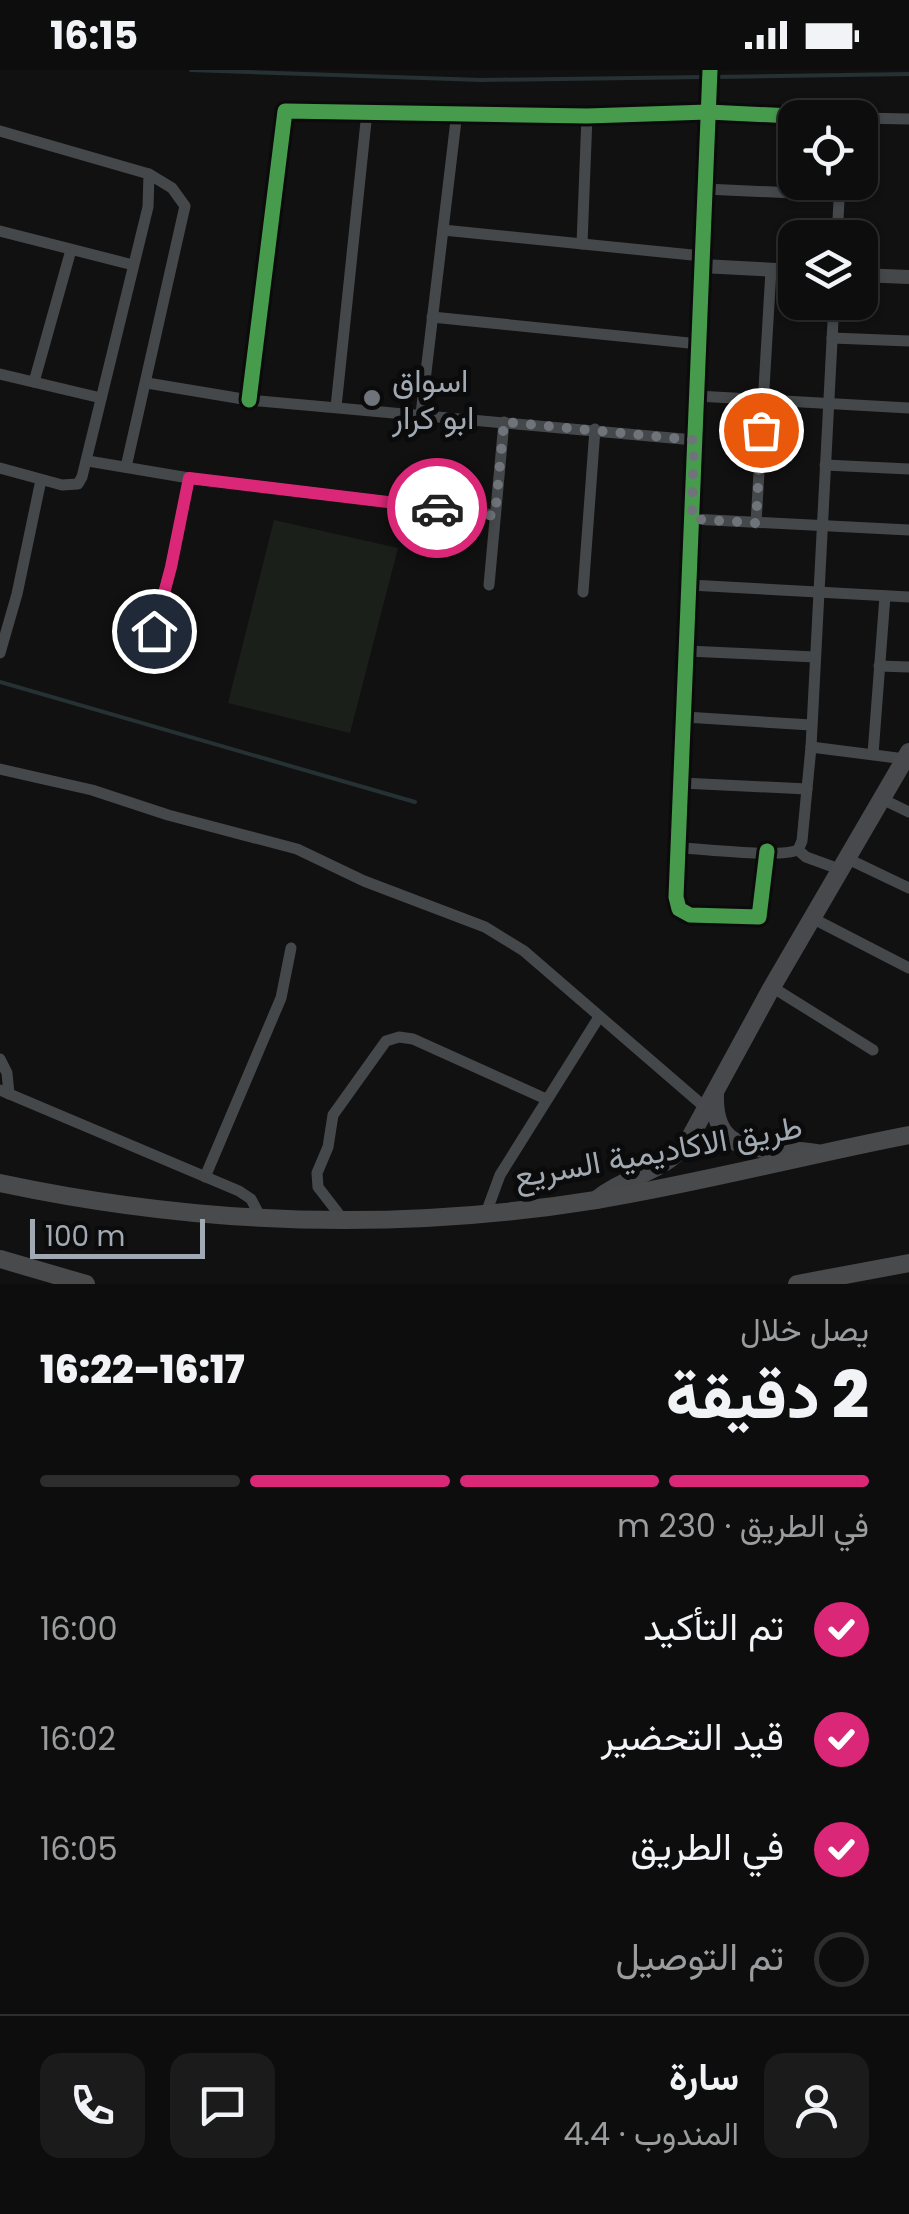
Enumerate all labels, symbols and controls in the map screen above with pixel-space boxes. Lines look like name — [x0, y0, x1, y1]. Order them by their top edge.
text: 16:15 — [50, 9, 138, 62]
map controls — [778, 100, 878, 320]
button: locate — [778, 100, 878, 200]
button: layers — [778, 220, 878, 320]
place label: اسواق ابو كرار — [391, 358, 474, 440]
marker: اسواق ابو كرار — [361, 387, 383, 409]
pin — [719, 388, 804, 473]
icon: bag — [734, 403, 789, 458]
courier — [387, 458, 487, 558]
icon: car — [410, 481, 465, 536]
pin — [112, 589, 197, 674]
icon: home — [127, 604, 182, 659]
street label: طريق الاكاديمية السريع — [510, 1104, 806, 1198]
scale bar — [30, 1214, 205, 1258]
text: 100 m — [45, 1217, 125, 1256]
text: يصل خلال — [740, 1307, 869, 1352]
text: 16:17–16:22 — [40, 1343, 245, 1396]
text: 2 دقيقة — [666, 1350, 869, 1441]
text: في الطريق · 230 m — [617, 1503, 869, 1548]
text: تم التأكيد — [643, 1600, 784, 1653]
icon: check — [814, 1602, 869, 1657]
text: 16:00 — [40, 1606, 118, 1651]
text: قيد التحضير — [601, 1710, 784, 1763]
icon: check — [814, 1712, 869, 1767]
text: 16:02 — [40, 1716, 116, 1761]
text: في الطريق — [631, 1820, 784, 1873]
icon: check — [814, 1822, 869, 1877]
text: 16:05 — [40, 1826, 118, 1871]
text: تم التوصيل — [616, 1930, 784, 1983]
text: سارة — [669, 2050, 739, 2103]
button: phone — [40, 2053, 145, 2158]
button: chat — [170, 2053, 275, 2158]
button: person — [764, 2053, 869, 2158]
text: المندوب · 4.4 — [563, 2111, 739, 2156]

